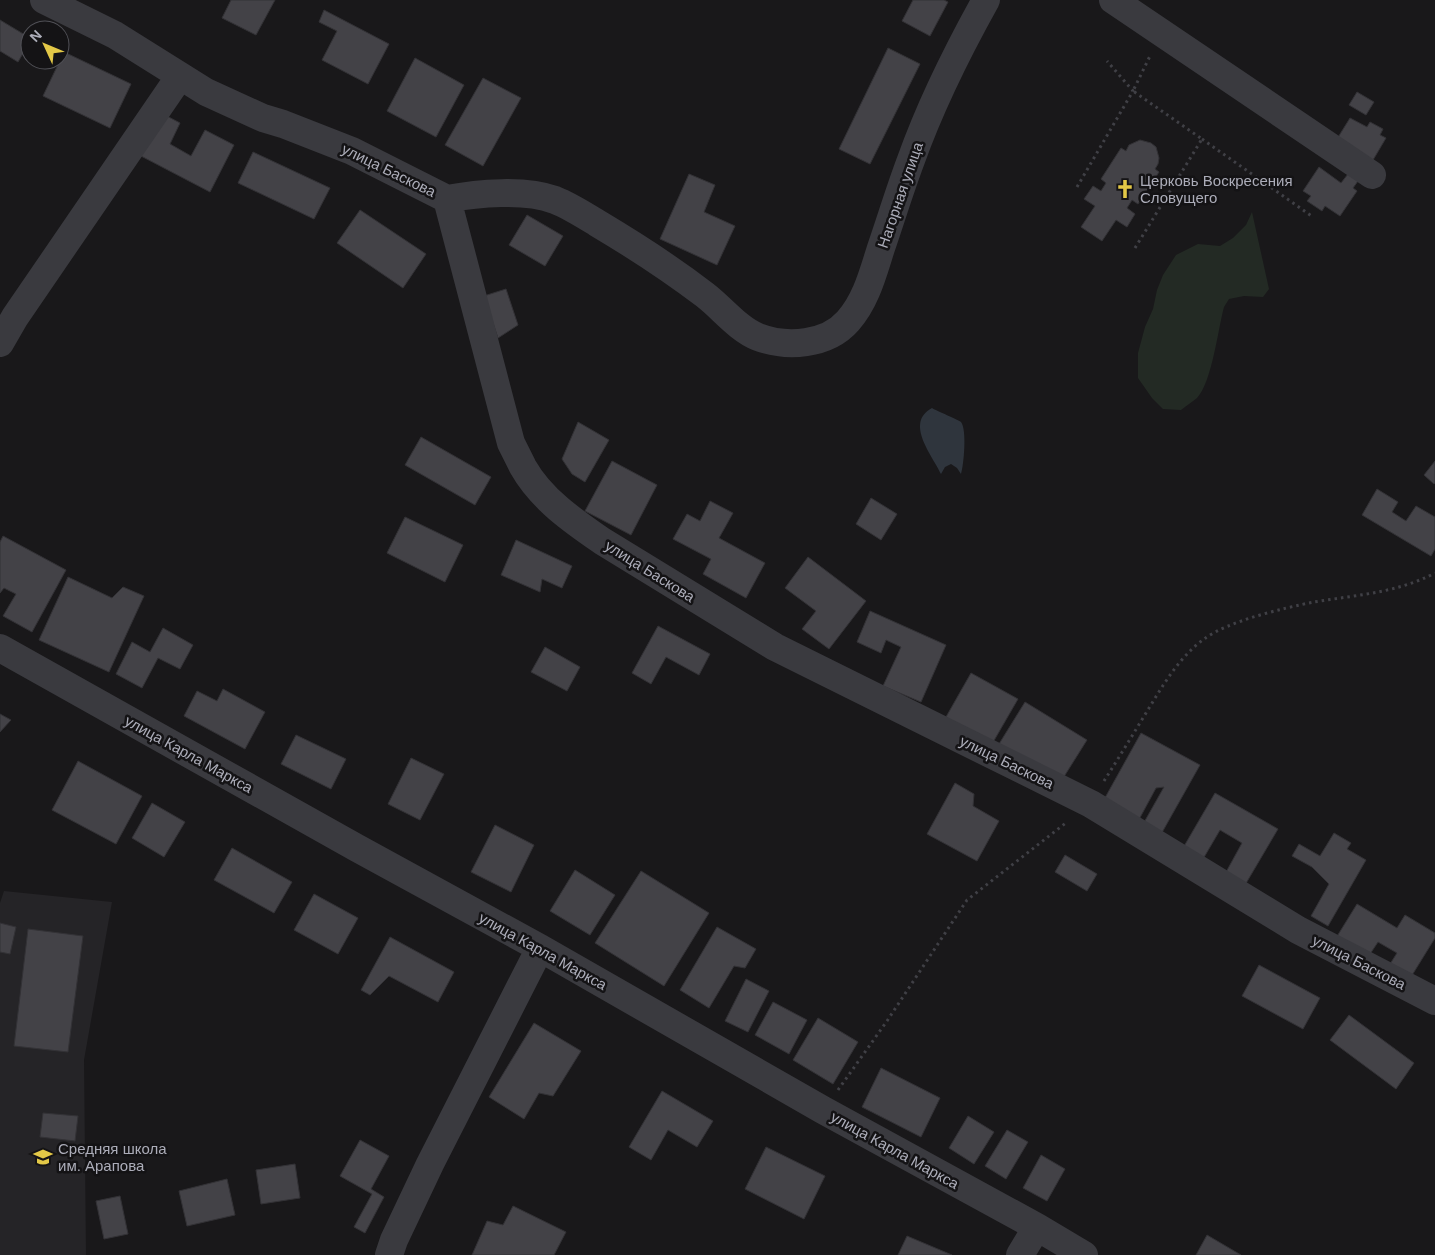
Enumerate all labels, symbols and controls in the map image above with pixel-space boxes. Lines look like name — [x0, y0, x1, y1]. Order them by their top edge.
north arrow — [20, 20, 70, 70]
text: N — [26, 27, 45, 45]
street label: Нагорная улица — [874, 139, 926, 250]
street label: улица Баскова — [339, 140, 439, 200]
place label: Церковь Воскресения Словущего — [1140, 172, 1293, 206]
church icon: Церковь Воскресения Словущего — [1114, 178, 1136, 200]
street label: улица Баскова — [602, 537, 698, 606]
street label: улица Карла Маркса — [122, 712, 256, 797]
street label: улица Баскова — [957, 732, 1057, 792]
street label: улица Карла Маркса — [476, 909, 610, 994]
street label: улица Баскова — [1310, 931, 1409, 993]
street label: улица Карла Маркса — [828, 1108, 962, 1193]
place label: Средняя школа им. Арапова — [58, 1140, 167, 1174]
school or university icon: Средняя школа им. Арапова — [32, 1146, 54, 1168]

